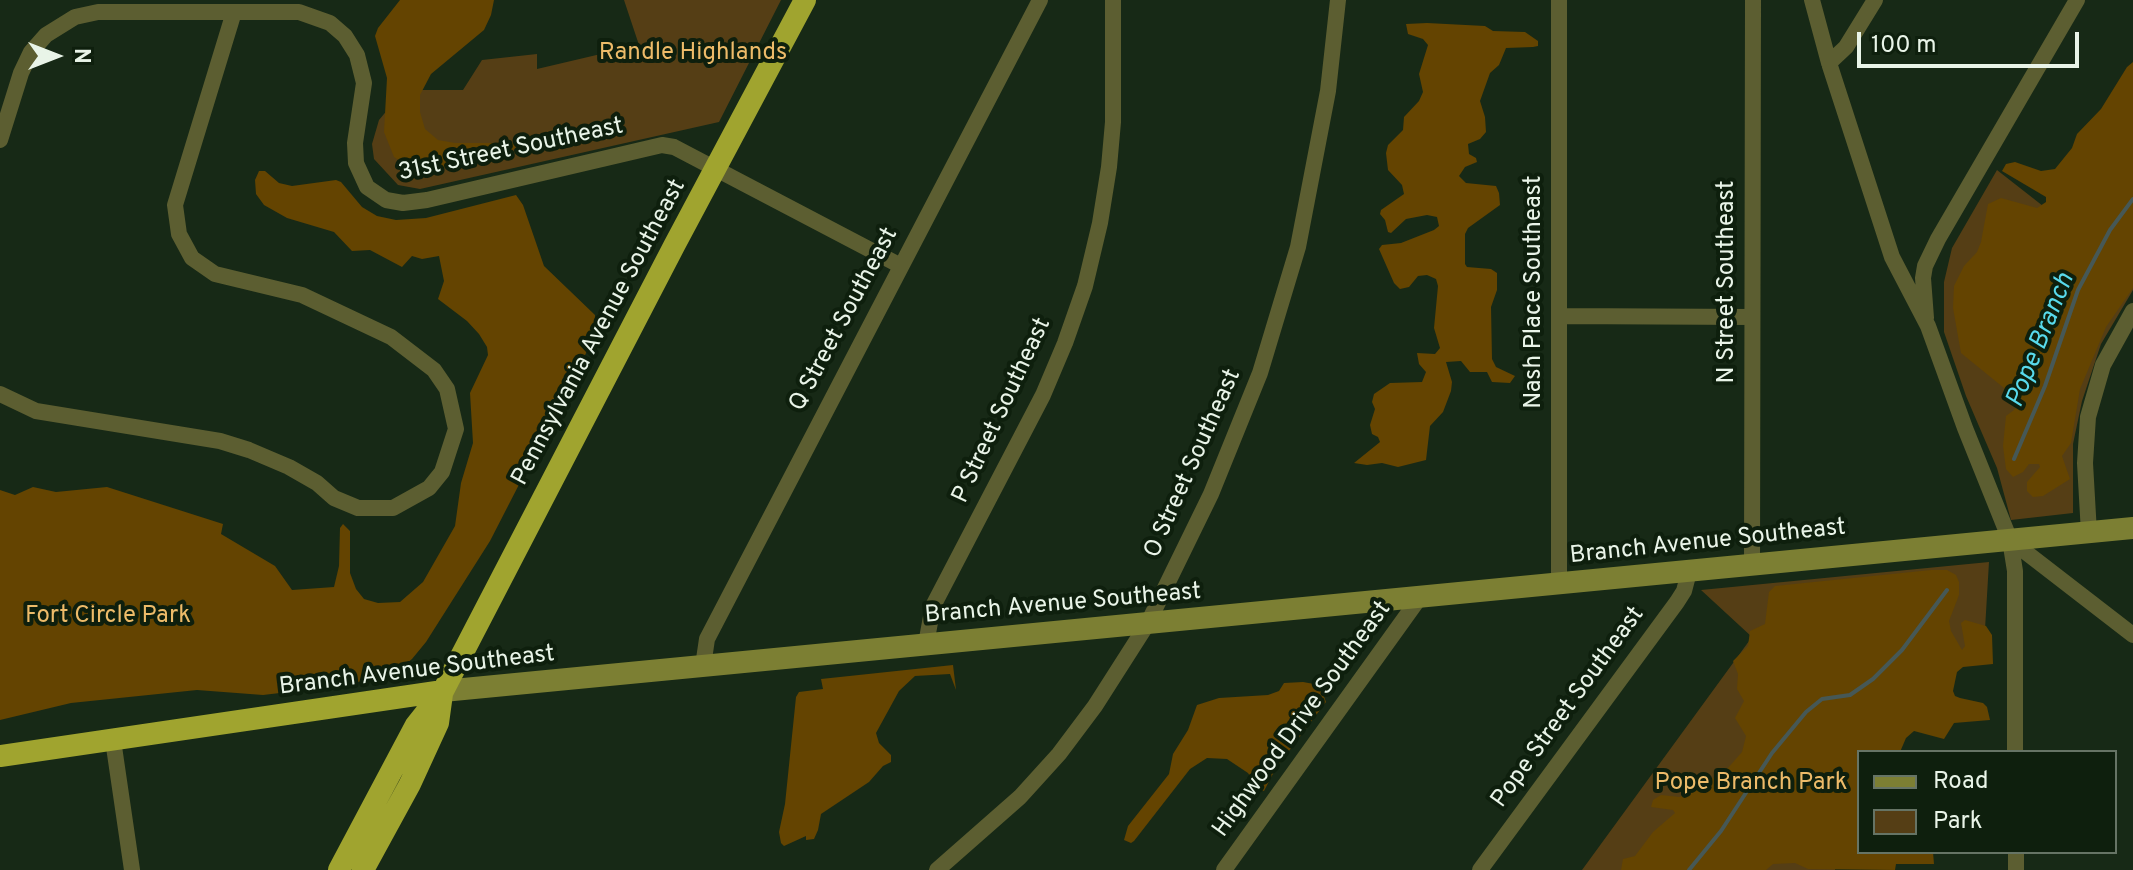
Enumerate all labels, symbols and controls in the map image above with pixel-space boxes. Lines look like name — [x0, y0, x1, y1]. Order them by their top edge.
north arrow — [16, 16, 96, 96]
scale bar — [1861, 16, 2083, 66]
text: 100 m — [1871, 31, 1937, 61]
park label: Randle Highlands — [599, 40, 787, 68]
text: N — [67, 48, 94, 64]
street label: 31st Street Southeast — [396, 113, 626, 189]
street label: Pennsylvania Avenue Southeast — [507, 175, 693, 491]
street label: Nash Place Southeast — [1521, 175, 1549, 409]
street label: N Street Southeast — [1714, 180, 1742, 384]
street label: Q Street Southeast — [784, 223, 906, 417]
water label: Pope Branch — [2001, 269, 2083, 413]
street label: P Street Southeast — [947, 314, 1059, 508]
street label: O Street Southeast — [1139, 365, 1249, 563]
street label: Branch Avenue Southeast — [1569, 514, 1847, 572]
street label: Branch Avenue Southeast — [924, 579, 1202, 631]
street label: Highwood Drive Southeast — [1208, 596, 1398, 844]
street label: Pope Street Southeast — [1486, 602, 1652, 814]
park label: Fort Circle Park — [25, 603, 191, 631]
street label: Branch Avenue Southeast — [278, 641, 556, 703]
legend — [1857, 750, 2117, 854]
text: Road — [1933, 767, 1989, 797]
park label: Pope Branch Park — [1654, 770, 1848, 798]
text: Park — [1933, 807, 1983, 837]

